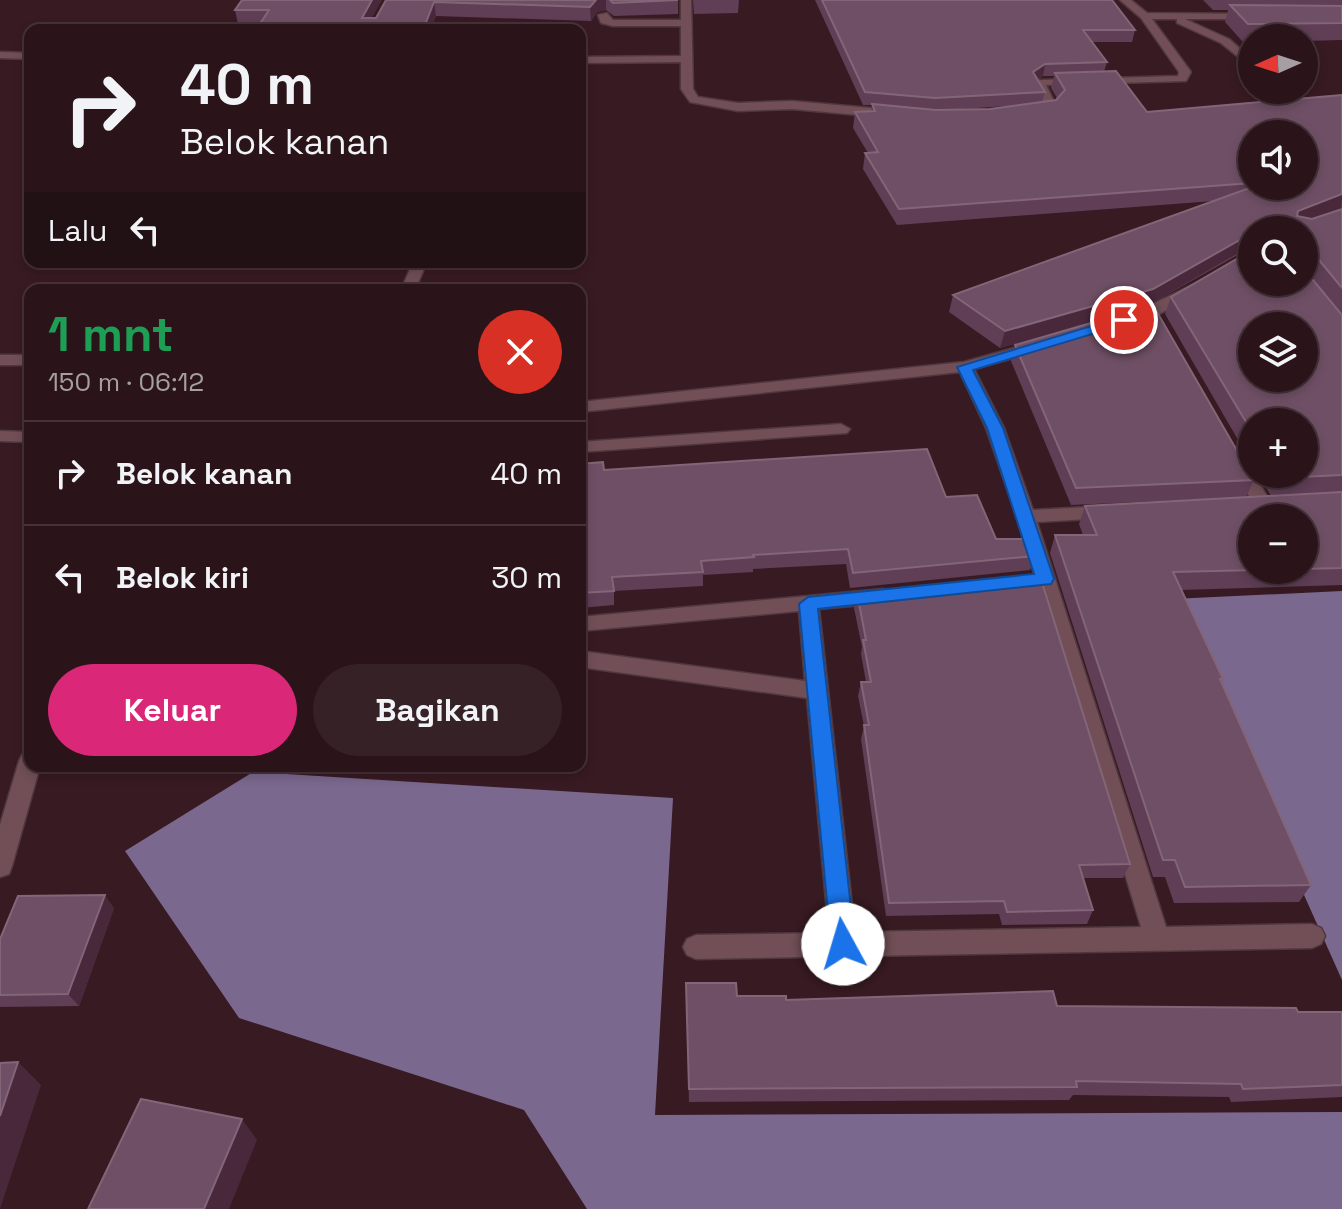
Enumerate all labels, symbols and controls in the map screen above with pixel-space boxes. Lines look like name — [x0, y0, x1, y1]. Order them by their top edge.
north arrow — [1238, 24, 1318, 104]
map controls — [1238, 24, 1318, 584]
text: 40 m — [180, 49, 314, 120]
icon: right — [48, 56, 152, 160]
text: Belok kanan — [180, 119, 389, 165]
button: sound — [1238, 120, 1318, 200]
icon: left — [123, 208, 167, 252]
text: Lalu — [48, 211, 107, 250]
button: search — [1238, 216, 1318, 296]
pin — [1090, 286, 1158, 354]
icon: arrive — [1102, 298, 1146, 342]
text: 1 mnt — [48, 304, 174, 365]
button: close — [478, 310, 562, 394]
button: layers — [1238, 312, 1318, 392]
text: 150 m · 06:12 — [48, 365, 204, 399]
button: + — [1238, 408, 1318, 488]
icon: right — [48, 451, 92, 495]
text: Belok kanan — [116, 454, 292, 493]
text: 40 m — [491, 454, 562, 493]
button: − — [1238, 504, 1318, 584]
icon: left — [48, 555, 92, 599]
text: Belok kiri — [116, 558, 249, 597]
text: 30 m — [491, 558, 562, 597]
button: Keluar — [48, 664, 297, 756]
button: Bagikan — [313, 664, 562, 756]
position arrow — [801, 902, 885, 986]

